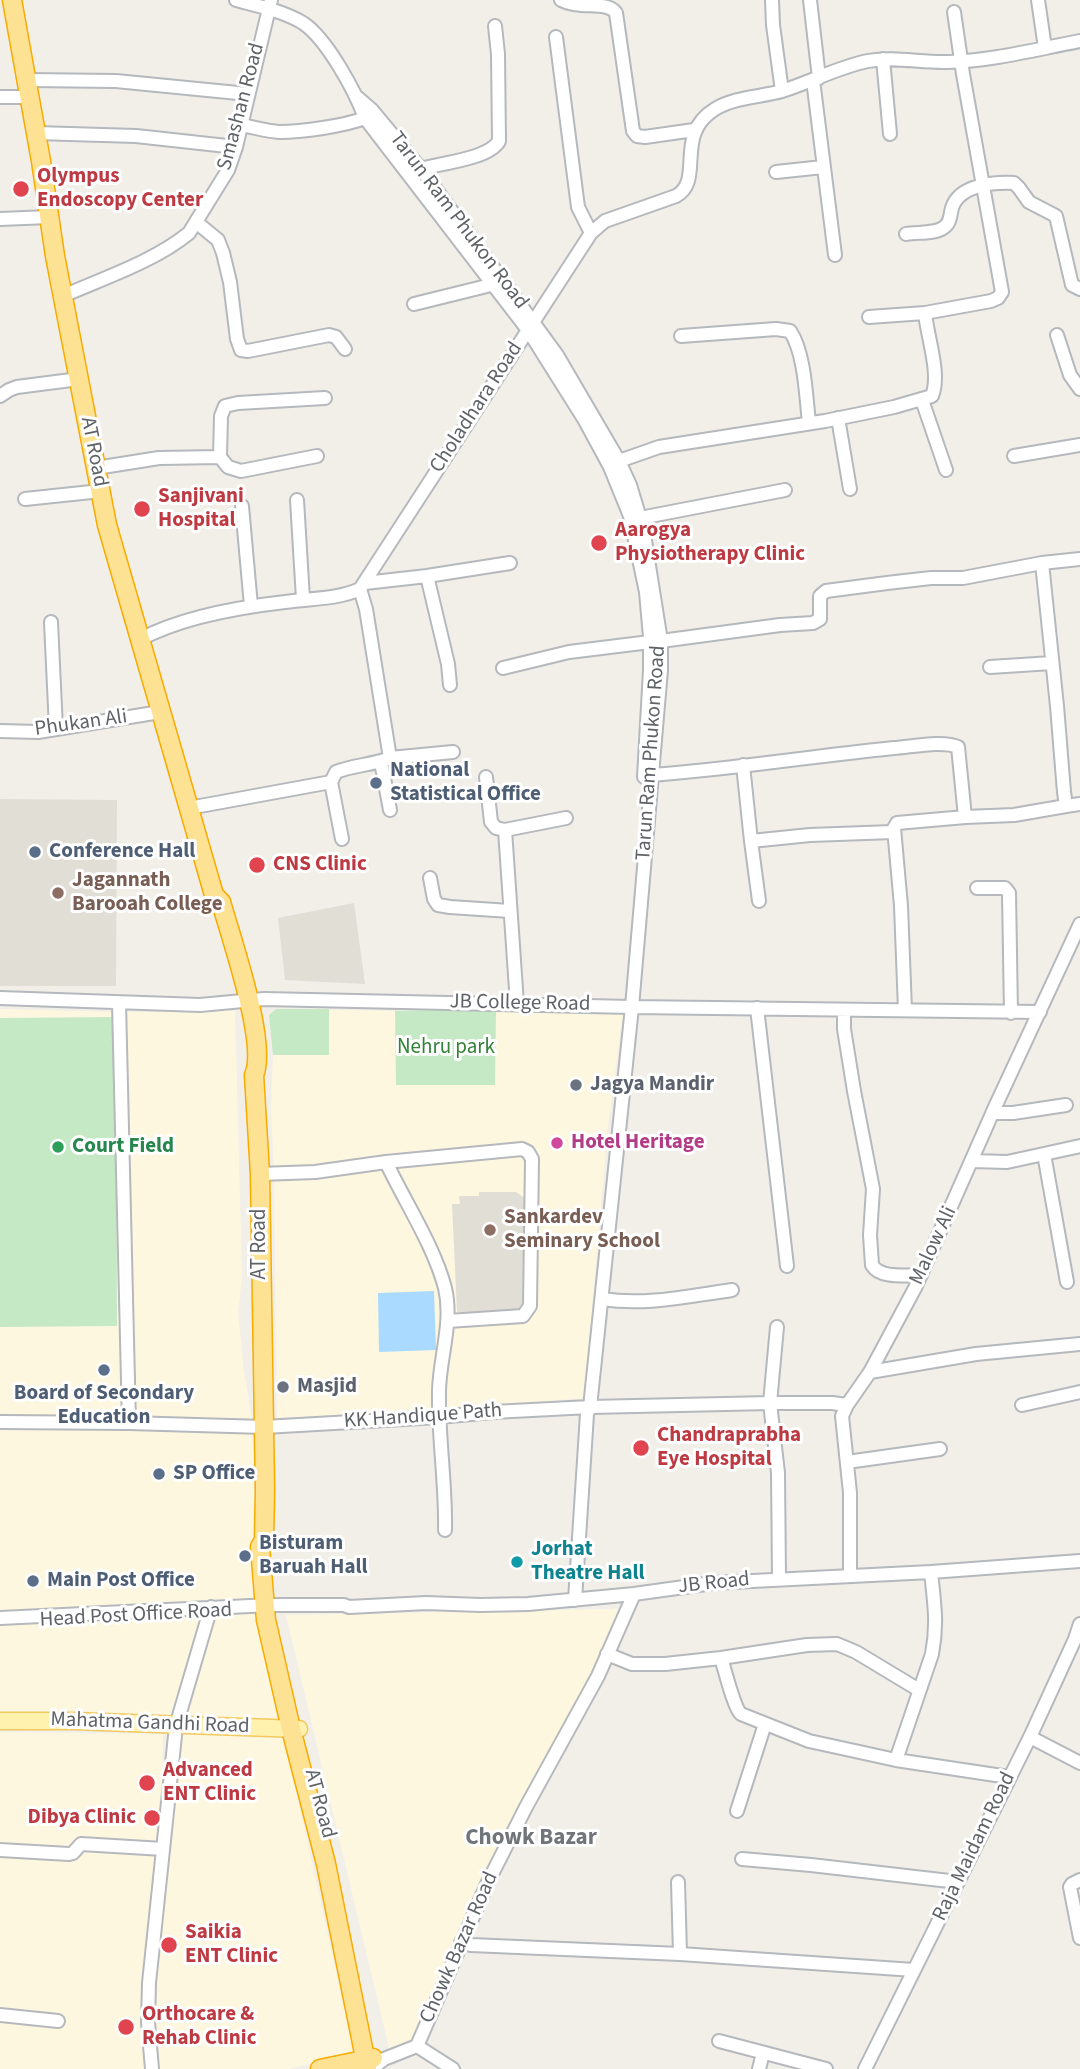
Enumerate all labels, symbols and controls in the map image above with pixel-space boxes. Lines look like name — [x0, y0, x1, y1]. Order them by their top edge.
street label: Smashan Road — [213, 41, 271, 173]
street label: Tarun Ram Phukon Road — [383, 127, 533, 315]
place label: Olympus Endoscopy Center — [37, 164, 203, 214]
marker: Olympus Endoscopy Center — [11, 179, 31, 199]
street label: Choladhara Road — [425, 338, 529, 478]
street label: AT Road — [74, 415, 112, 489]
place label: Sanjivani Hospital — [158, 484, 244, 534]
marker: Sanjivani Hospital — [132, 499, 152, 519]
place label: Aarogya Physiotherapy Clinic — [615, 518, 805, 568]
marker: Aarogya Physiotherapy Clinic — [589, 533, 609, 553]
street label: Tarun Ram Phukon Road — [632, 645, 672, 861]
street label: Phukan Ali — [33, 705, 129, 743]
place label: National Statistical Office — [390, 758, 541, 808]
marker: National Statistical Office — [368, 775, 384, 791]
place label: Conference Hall — [49, 839, 195, 865]
marker: Conference Hall — [27, 844, 43, 860]
place label: CNS Clinic — [273, 852, 367, 878]
marker: CNS Clinic — [247, 855, 267, 875]
place label: Jagannath Barooah College — [72, 868, 223, 918]
marker: Jagannath Barooah College — [50, 885, 66, 901]
street label: JB College Road — [449, 990, 591, 1018]
park label: Nehru park — [397, 1035, 495, 1061]
place label: Jagya Mandir — [590, 1072, 714, 1098]
marker: Jagya Mandir — [568, 1077, 584, 1093]
place label: Hotel Heritage — [571, 1130, 705, 1156]
place label: Court Field — [72, 1134, 174, 1160]
marker: Hotel Heritage — [549, 1135, 565, 1151]
marker: Court Field — [50, 1139, 66, 1155]
street label: Malow Ali — [905, 1203, 963, 1289]
place label: Sankardev Seminary School — [504, 1205, 660, 1255]
street label: AT Road — [247, 1209, 273, 1279]
marker: Sankardev Seminary School — [482, 1222, 498, 1238]
marker: Board of Secondary Education — [96, 1362, 112, 1378]
place label: Masjid — [297, 1374, 357, 1400]
marker: Masjid — [275, 1379, 291, 1395]
place label: Board of Secondary Education — [14, 1381, 194, 1431]
street label: KK Handique Path — [343, 1399, 503, 1435]
place label: Chandraprabha Eye Hospital — [657, 1423, 801, 1473]
marker: Chandraprabha Eye Hospital — [631, 1438, 651, 1458]
place label: SP Office — [173, 1461, 255, 1487]
marker: SP Office — [151, 1466, 167, 1482]
place label: Bisturam Baruah Hall — [259, 1531, 368, 1581]
place label: Jorhat Theatre Hall — [531, 1537, 644, 1587]
marker: Bisturam Baruah Hall — [237, 1548, 253, 1564]
marker: Jorhat Theatre Hall — [509, 1554, 525, 1570]
place label: Main Post Office — [47, 1568, 195, 1594]
street label: JB Road — [677, 1568, 751, 1600]
marker: Main Post Office — [25, 1573, 41, 1589]
street label: Head Post Office Road — [39, 1598, 233, 1634]
street label: Mahatma Gandhi Road — [50, 1708, 250, 1740]
place label: Advanced ENT Clinic — [163, 1758, 256, 1808]
street label: AT Road — [298, 1767, 340, 1841]
street label: Raja Maidam Road — [928, 1769, 1022, 1925]
marker: Advanced ENT Clinic — [137, 1773, 157, 1793]
place label: Dibya Clinic — [28, 1805, 136, 1831]
marker: Dibya Clinic — [142, 1808, 162, 1828]
district label: Chowk Bazar — [465, 1825, 597, 1853]
street label: Chowk Bazar Road — [415, 1868, 505, 2028]
place label: Saikia ENT Clinic — [185, 1920, 278, 1970]
marker: Saikia ENT Clinic — [159, 1935, 179, 1955]
place label: Orthocare & Rehab Clinic — [142, 2002, 256, 2052]
marker: Orthocare & Rehab Clinic — [116, 2017, 136, 2037]

